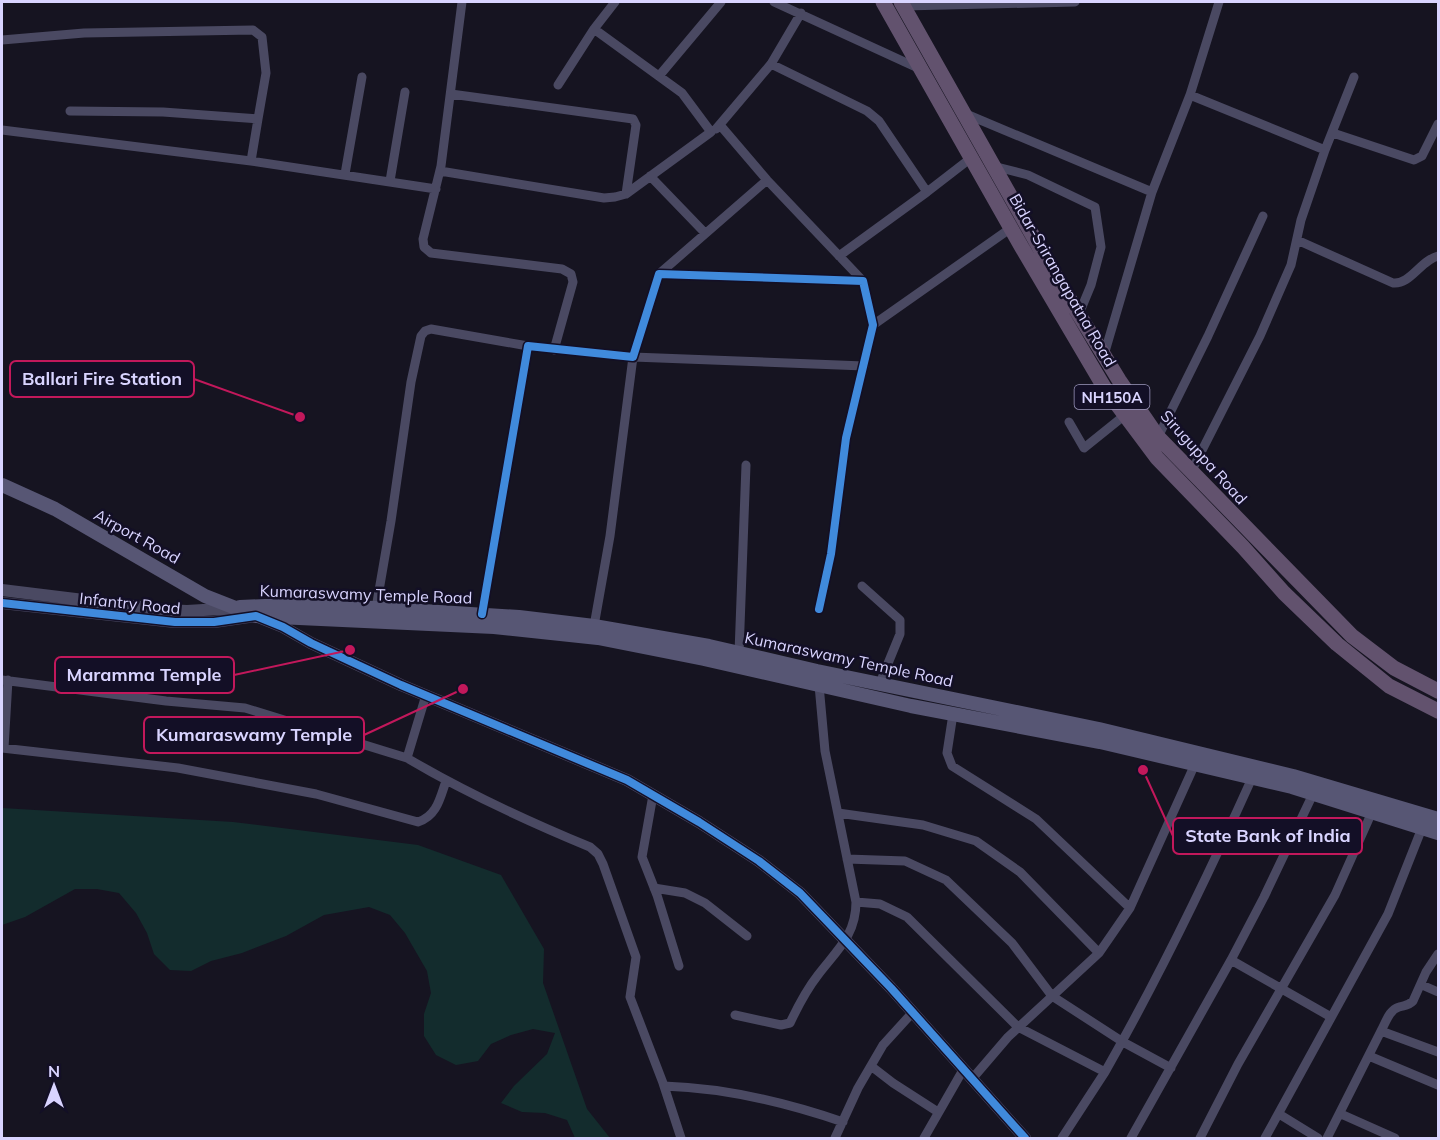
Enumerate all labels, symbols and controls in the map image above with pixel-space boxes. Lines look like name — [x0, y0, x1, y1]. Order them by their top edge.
street label: Bidar-Srirangapatna Road — [1005, 190, 1121, 370]
callout: Ballari Fire Station — [10, 361, 194, 397]
text: Ballari Fire Station — [22, 367, 182, 390]
road number: NH150A — [1074, 385, 1150, 409]
street label: Siruguppa Road — [1156, 406, 1252, 508]
street label: Airport Road — [90, 504, 184, 568]
street label: Kumaraswamy Temple Road — [259, 580, 473, 608]
street label: Infantry Road — [78, 588, 182, 618]
street label: Kumaraswamy Temple Road — [743, 627, 955, 691]
callout: Maramma Temple — [55, 657, 234, 693]
text: Maramma Temple — [67, 663, 222, 686]
callout: Kumaraswamy Temple — [144, 717, 364, 753]
text: Kumaraswamy Temple — [156, 723, 352, 746]
callout: State Bank of India — [1173, 818, 1362, 854]
text: State Bank of India — [1185, 824, 1351, 847]
north arrow — [24, 1056, 84, 1116]
text: N — [48, 1061, 60, 1081]

